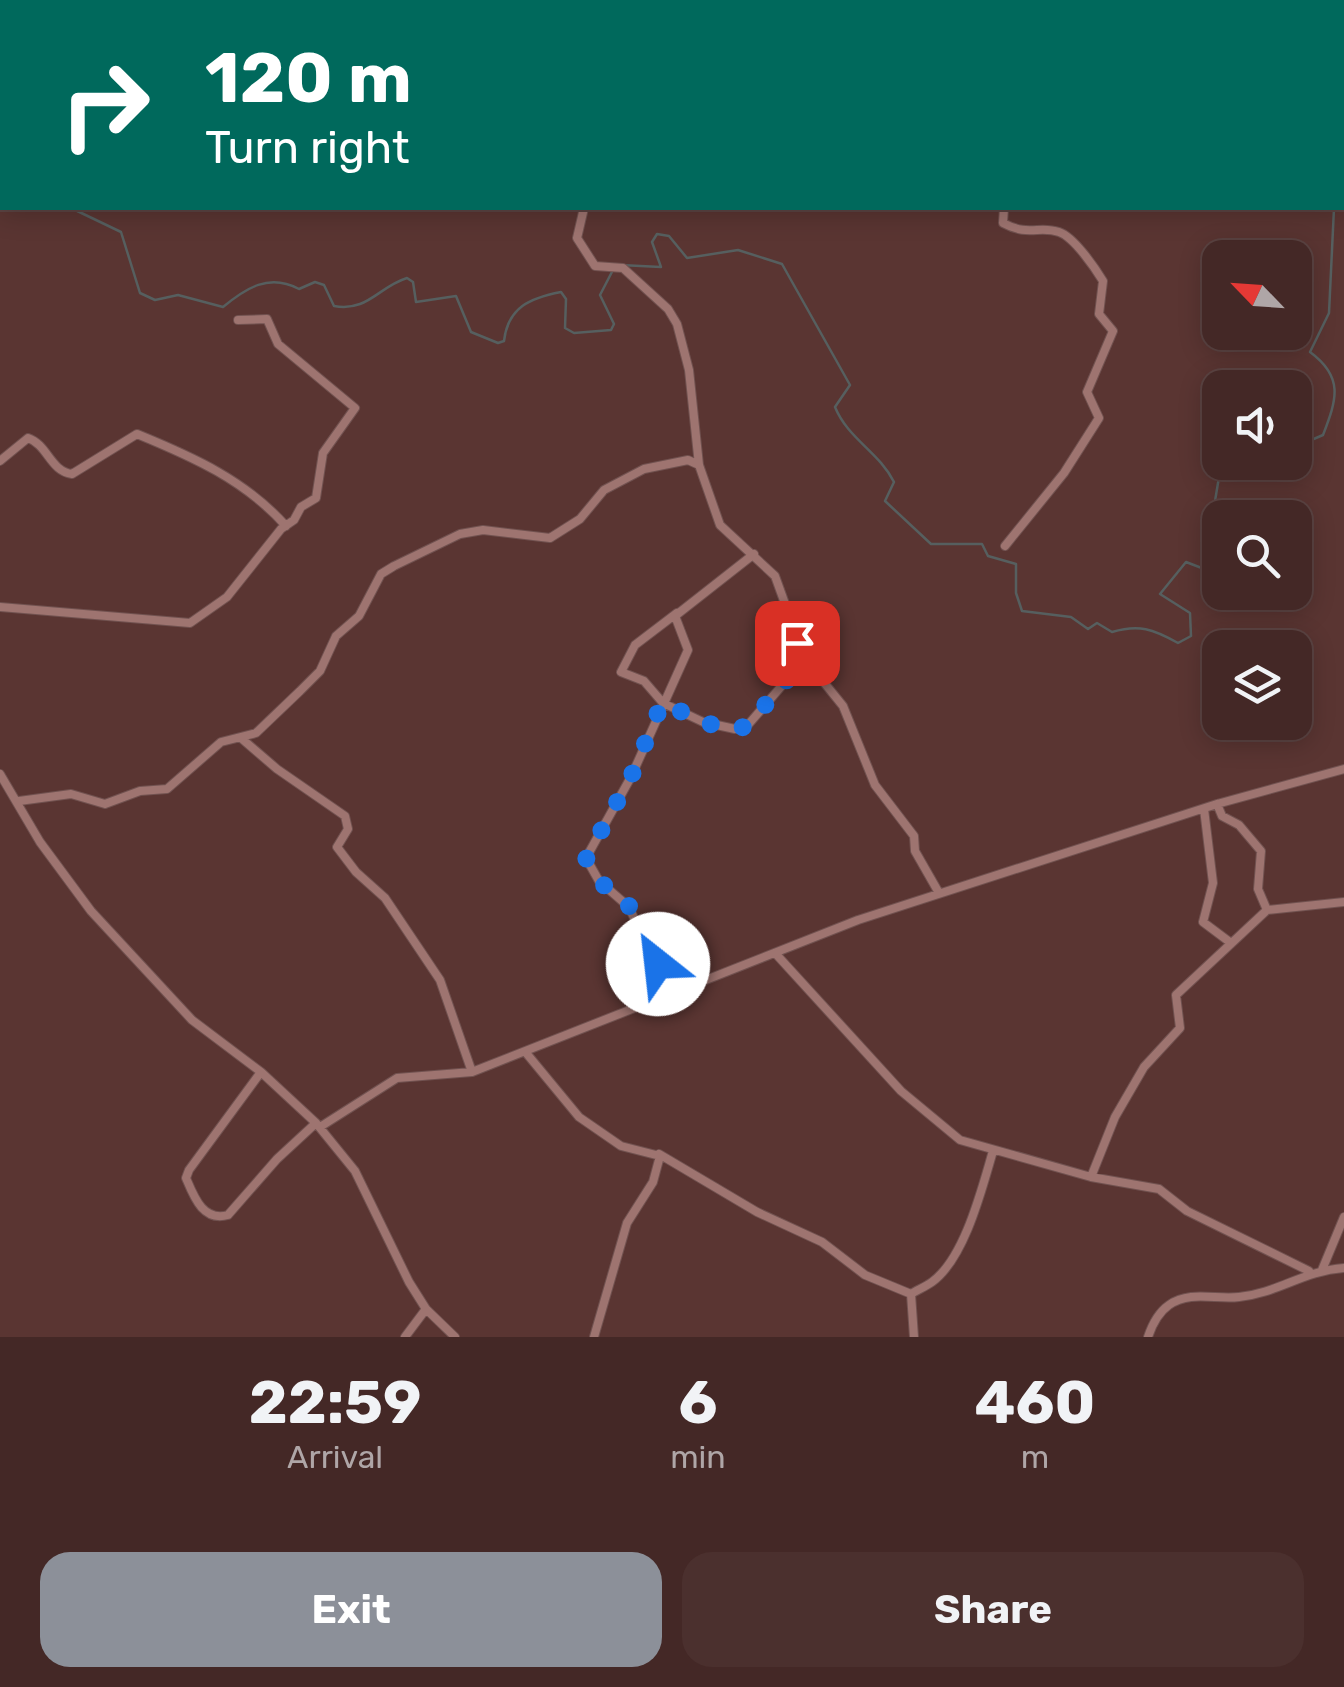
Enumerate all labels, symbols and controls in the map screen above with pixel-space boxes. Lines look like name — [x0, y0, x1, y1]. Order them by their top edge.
text: 120 m — [205, 37, 412, 120]
icon: right — [40, 40, 170, 170]
text: Turn right — [205, 121, 409, 174]
north arrow — [1202, 240, 1312, 350]
map controls — [1202, 240, 1312, 740]
button: sound — [1202, 370, 1312, 480]
button: search — [1202, 500, 1312, 610]
pin — [755, 601, 840, 686]
icon: arrive — [770, 616, 825, 671]
button: layers — [1202, 630, 1312, 740]
position arrow — [606, 912, 710, 1016]
text: 22:59 — [249, 1367, 421, 1438]
text: 6 — [678, 1367, 717, 1438]
text: 460 — [974, 1367, 1095, 1438]
text: Arrival — [287, 1438, 383, 1476]
text: min — [670, 1438, 726, 1476]
text: m — [1021, 1438, 1049, 1476]
button: Exit — [40, 1552, 662, 1667]
button: Share — [682, 1552, 1304, 1667]

